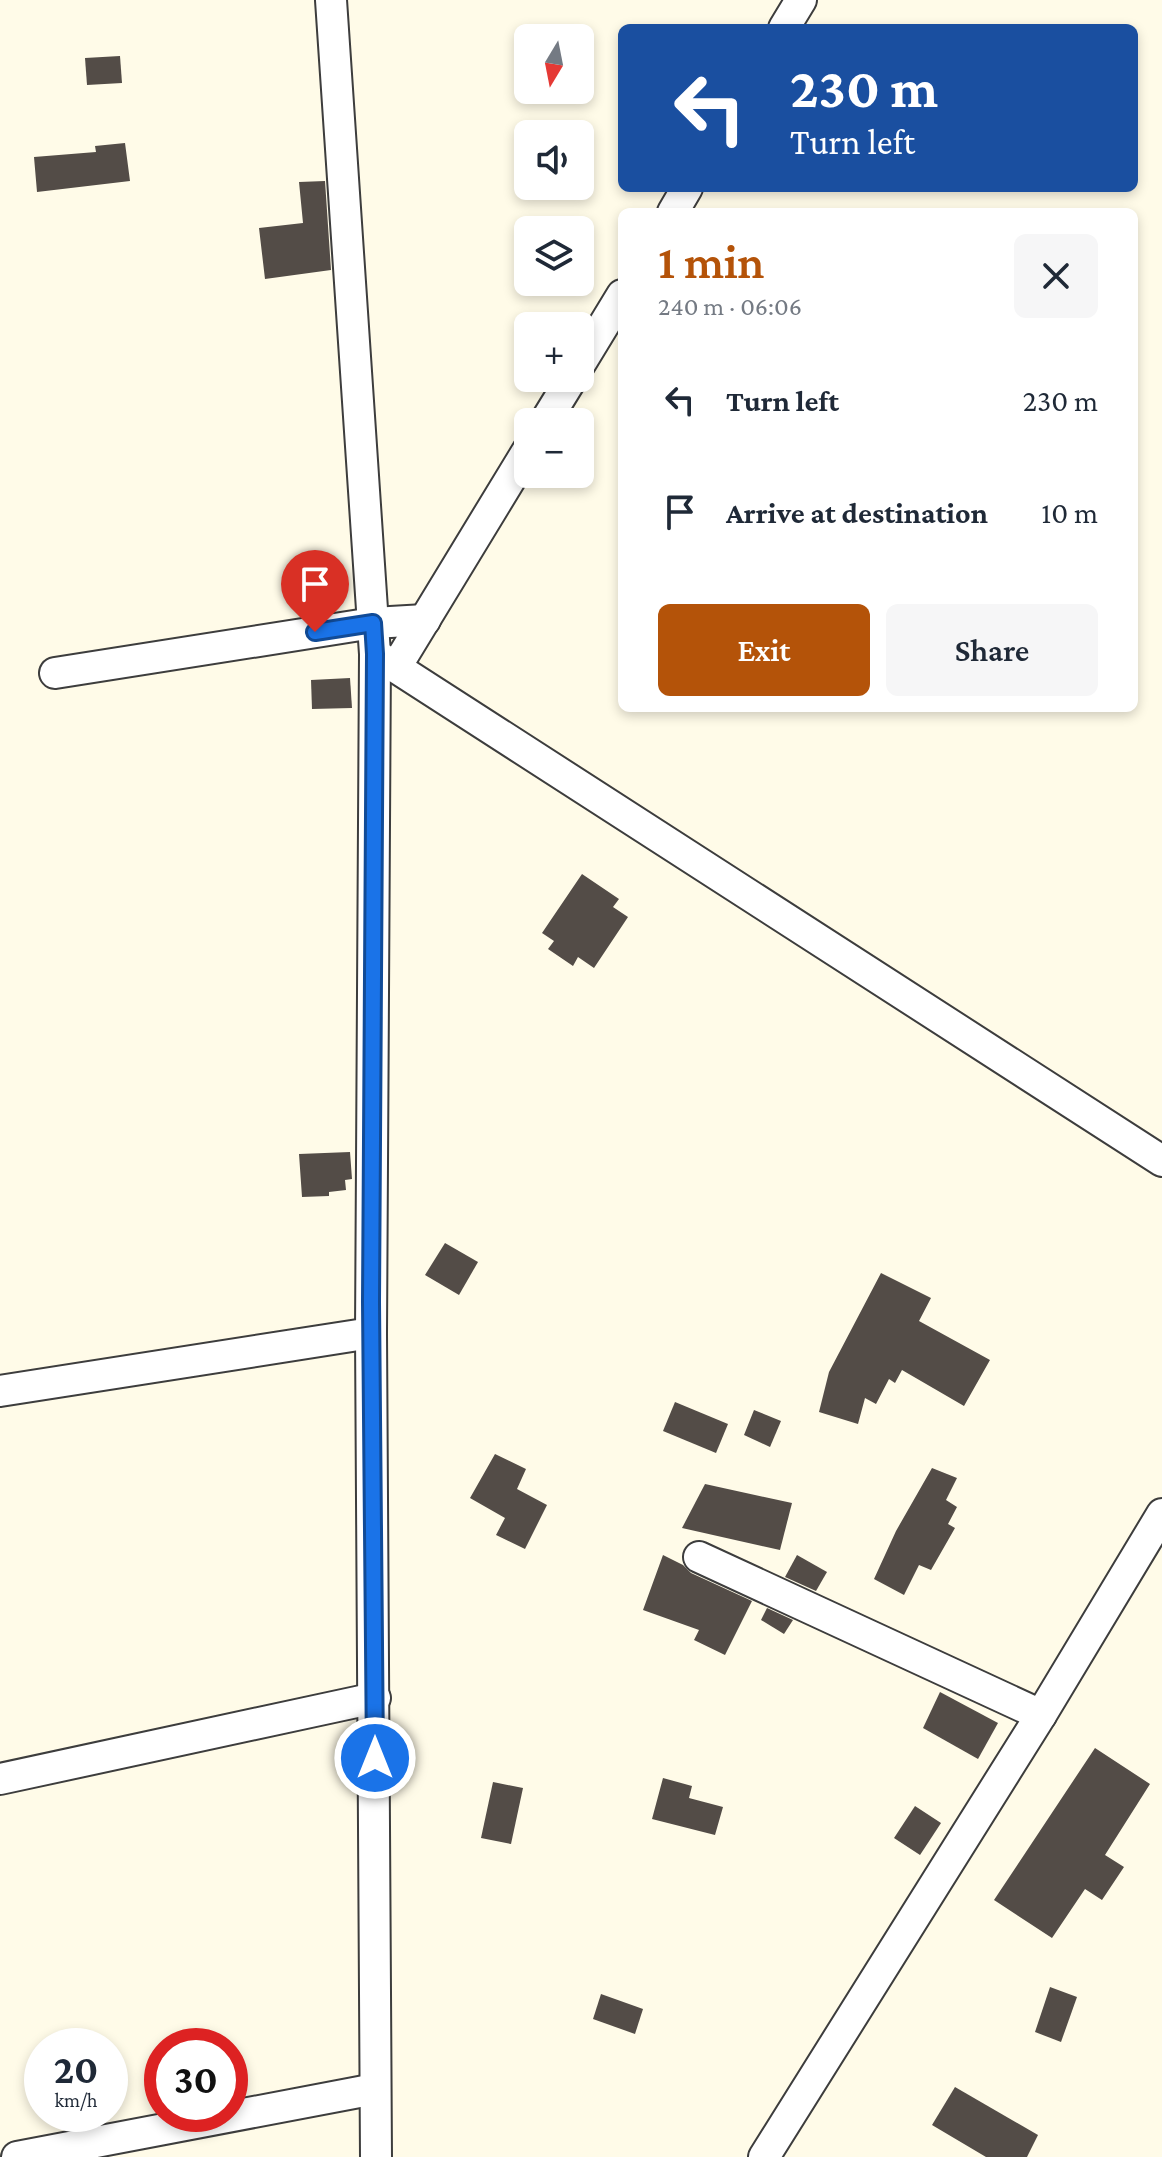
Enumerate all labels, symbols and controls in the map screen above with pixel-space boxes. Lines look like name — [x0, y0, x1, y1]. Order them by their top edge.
north arrow — [514, 24, 594, 104]
map controls — [514, 24, 594, 488]
icon: left — [658, 56, 762, 160]
text: 230 m — [790, 57, 938, 119]
button: sound — [514, 120, 594, 200]
text: Turn left — [790, 122, 915, 162]
button: layers — [514, 216, 594, 296]
button: close — [1014, 234, 1098, 318]
text: 1 min — [658, 235, 765, 288]
text: 240 m · 06:06 — [658, 292, 802, 321]
button: + — [514, 312, 594, 392]
icon: left — [658, 378, 702, 422]
text: Turn left — [726, 384, 839, 417]
text: 230 m — [1023, 384, 1098, 417]
button: − — [514, 408, 594, 488]
icon: arrive — [658, 490, 702, 534]
text: Arrive at destination — [726, 496, 988, 529]
text: 10 m — [1041, 496, 1098, 529]
pin — [281, 550, 349, 632]
icon: arrive — [293, 562, 337, 606]
button: Exit — [658, 604, 870, 696]
button: Share — [886, 604, 1098, 696]
position arrow — [333, 1716, 417, 1800]
speed limit sign: 30 — [144, 2028, 248, 2132]
text: 20 — [54, 2047, 98, 2092]
text: km/h — [54, 2089, 98, 2111]

